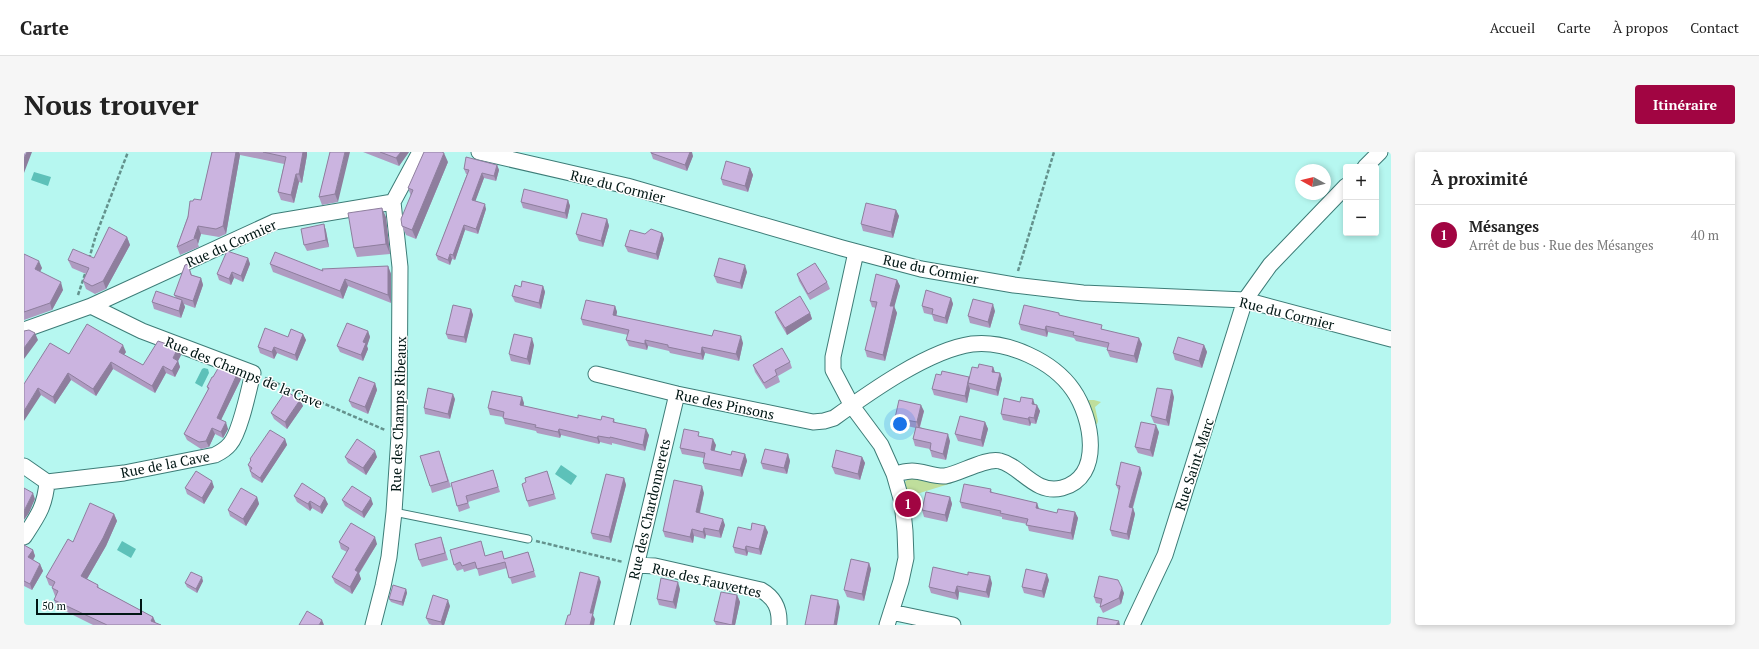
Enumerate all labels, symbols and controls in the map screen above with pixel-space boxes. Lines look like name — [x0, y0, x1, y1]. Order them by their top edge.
text: Carte — [20, 15, 69, 40]
text: Accueil — [1490, 18, 1535, 37]
text: Carte — [1557, 18, 1591, 37]
text: À propos — [1613, 18, 1668, 37]
text: Contact — [1690, 18, 1739, 37]
button: Itinéraire — [1635, 85, 1735, 124]
text: Nous trouver — [24, 86, 199, 123]
north arrow — [1295, 164, 1331, 200]
map controls — [1343, 164, 1379, 236]
button: + — [1343, 164, 1379, 200]
street label: Rue du Cormier — [569, 165, 668, 207]
text: À proximité — [1431, 167, 1528, 190]
button: − — [1343, 200, 1379, 236]
street label: Rue du Cormier — [183, 214, 280, 271]
text: Mésanges — [1469, 216, 1539, 236]
text: 1 — [1440, 226, 1448, 244]
text: 40 m — [1691, 226, 1719, 244]
text: Arrêt de bus · Rue des Mésanges — [1469, 236, 1654, 254]
street label: Rue du Cormier — [882, 250, 981, 289]
street label: Rue du Cormier — [1238, 292, 1337, 334]
street label: Rue des Champs de la Cave — [162, 332, 326, 412]
street label: Rue des Champs Ribeaux — [386, 335, 410, 492]
street label: Rue des Pinsons — [674, 384, 776, 424]
your location — [890, 414, 910, 434]
street label: Rue Saint-Marc — [1170, 415, 1218, 513]
street label: Rue des Chardonnerets — [624, 437, 674, 581]
street label: Rue de la Cave — [119, 446, 211, 482]
pin: 1 — [895, 489, 921, 519]
street label: Rue des Fauvettes — [650, 558, 764, 602]
scale bar — [36, 597, 142, 616]
text: 50 m — [42, 599, 66, 613]

